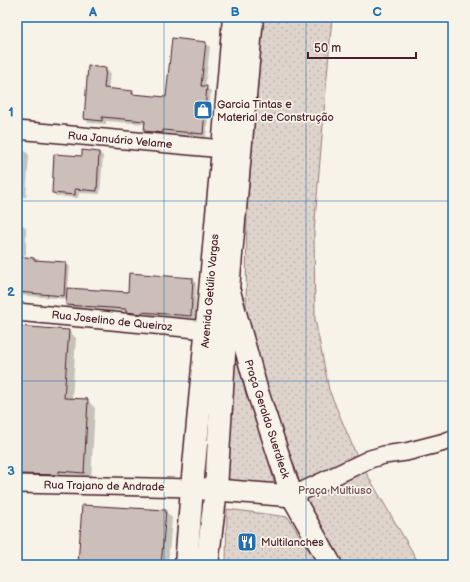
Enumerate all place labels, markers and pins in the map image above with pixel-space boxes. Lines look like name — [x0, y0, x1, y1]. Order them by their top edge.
place label: Garcia Tintas e Material de Construção — [217, 98, 334, 124]
shop icon: Garcia Tintas e Material de Construção — [192, 99, 214, 121]
restaurant icon: Multilanches — [236, 531, 258, 553]
place label: Multilanches — [261, 536, 324, 549]

